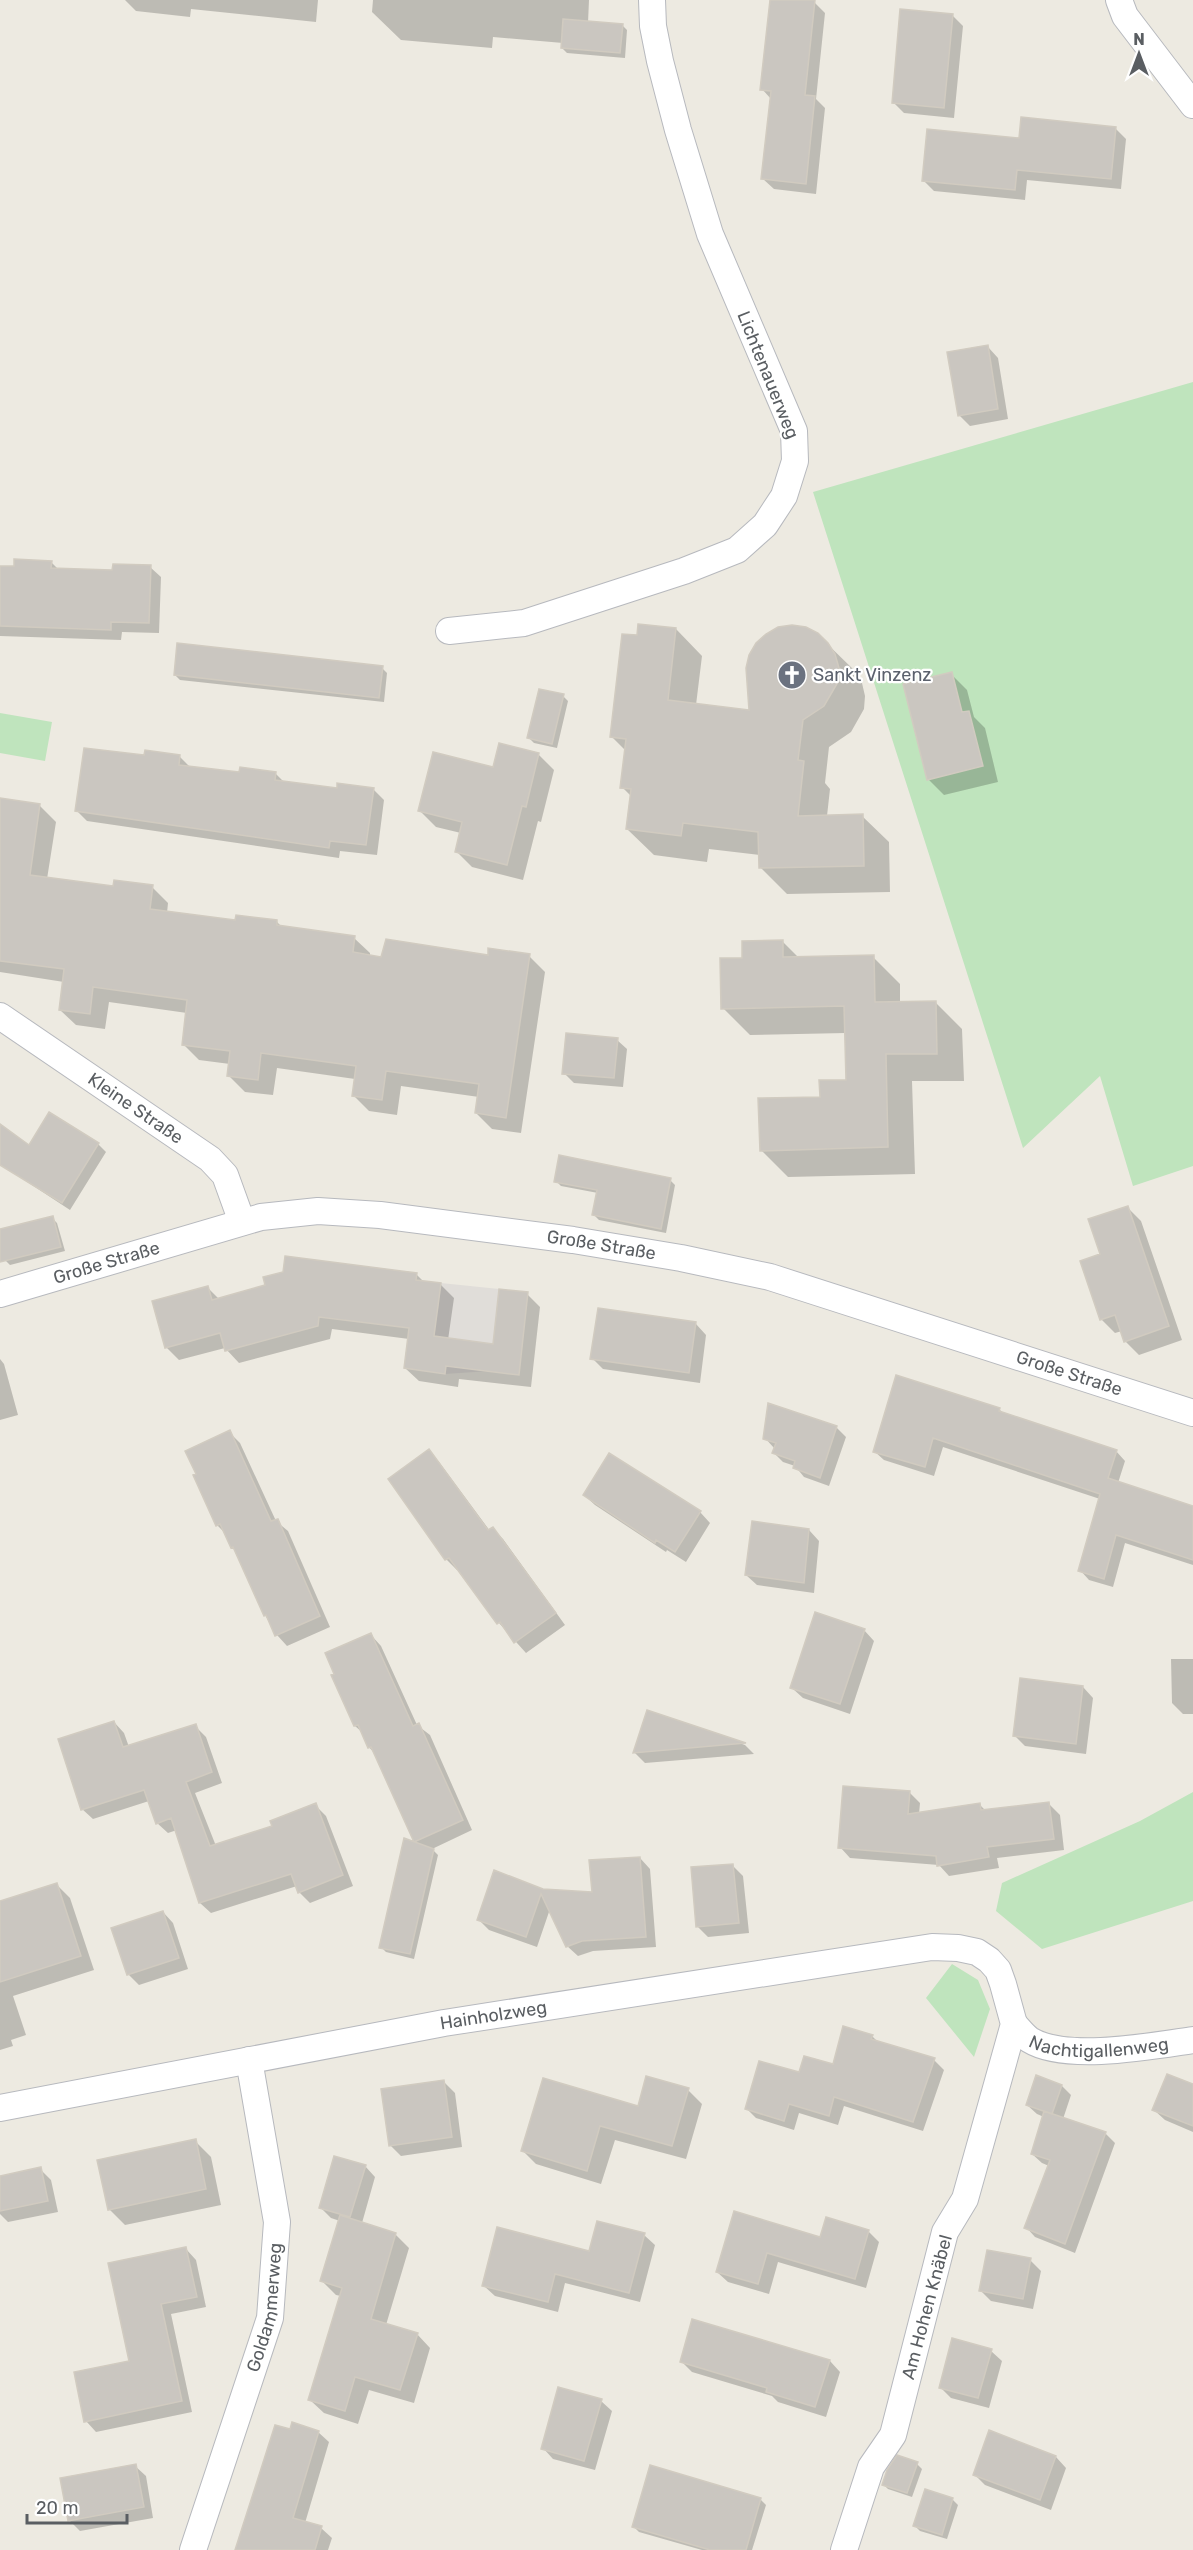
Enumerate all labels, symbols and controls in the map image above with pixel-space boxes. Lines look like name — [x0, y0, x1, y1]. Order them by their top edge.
north arrow — [1109, 24, 1169, 84]
text: N — [1133, 30, 1145, 49]
street label: Lichtenauerweg — [732, 308, 804, 442]
church icon: Sankt Vinzenz — [776, 659, 808, 691]
place label: Sankt Vinzenz — [813, 664, 931, 686]
street label: Kleine Straße — [84, 1068, 187, 1149]
street label: Große Straße — [546, 1226, 657, 1265]
street label: Große Straße — [51, 1236, 162, 1289]
street label: Große Straße — [1014, 1346, 1125, 1401]
street label: Hainholzweg — [438, 1996, 548, 2034]
street label: Nachtigallenweg — [1026, 2030, 1170, 2062]
street label: Am Hohen Knäbel — [897, 2232, 957, 2382]
street label: Goldammerweg — [242, 2242, 286, 2375]
scale bar — [27, 2487, 128, 2525]
text: 20 m — [36, 2497, 78, 2519]

